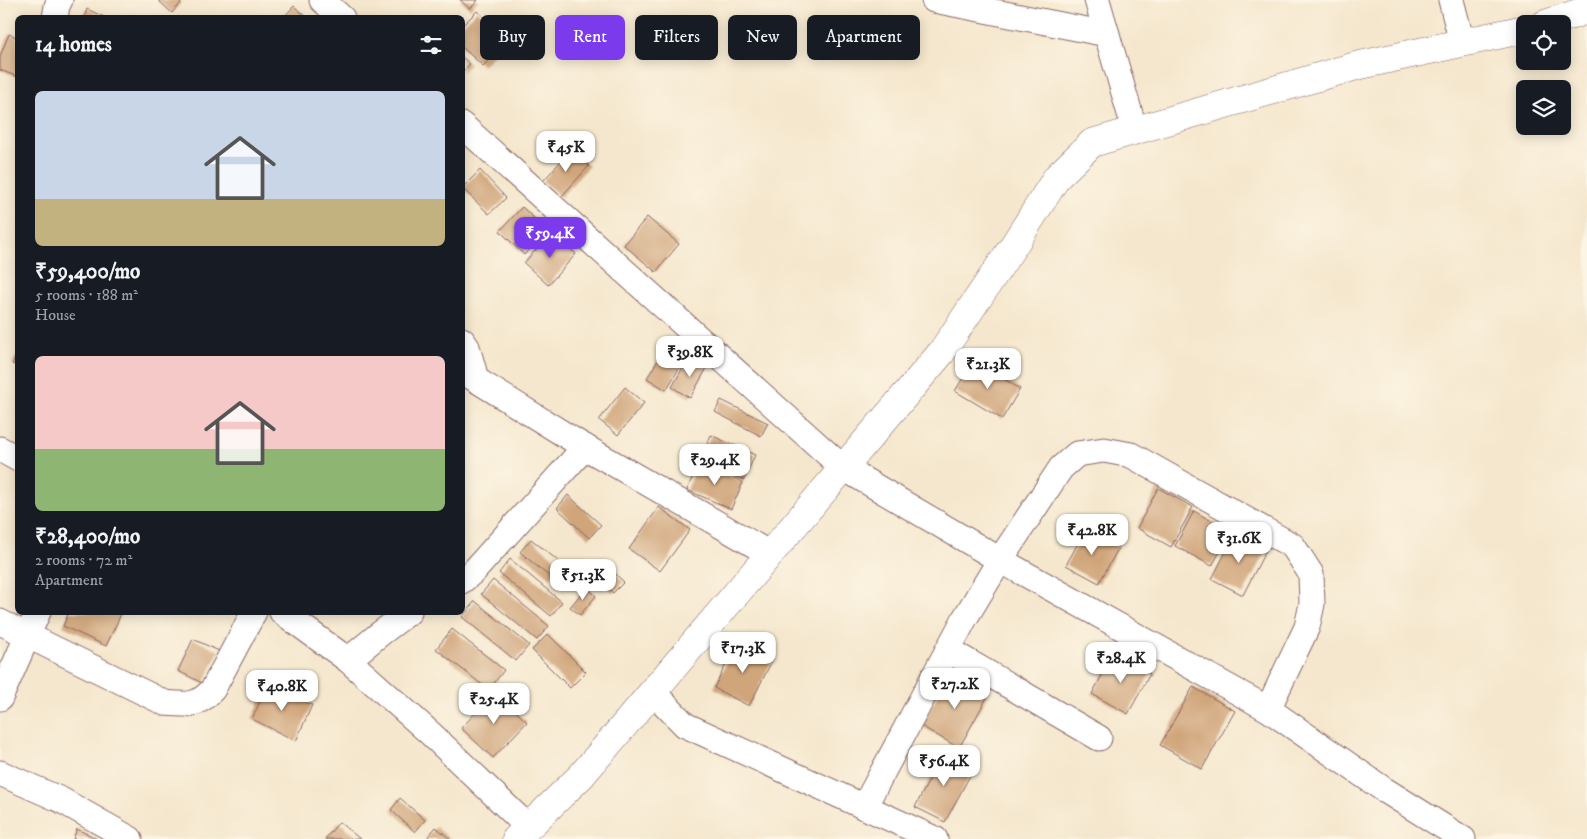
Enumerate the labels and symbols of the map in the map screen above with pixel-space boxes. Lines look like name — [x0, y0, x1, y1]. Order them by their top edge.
pin: ₹45K — [536, 130, 596, 173]
pin: ₹59.4K — [509, 216, 591, 259]
pin: ₹39.8K — [649, 336, 731, 378]
pin: ₹21.3K — [947, 348, 1029, 390]
pin: ₹29.4K — [674, 444, 756, 486]
pin: ₹42.8K — [1051, 514, 1133, 556]
pin: ₹31.6K — [1198, 522, 1280, 564]
pin: ₹51.3K — [542, 558, 624, 601]
pin: ₹17.3K — [702, 632, 784, 674]
pin: ₹28.4K — [1080, 642, 1162, 684]
pin: ₹27.2K — [914, 668, 996, 710]
pin: ₹40.8K — [241, 670, 323, 712]
pin: ₹25.4K — [453, 682, 535, 725]
pin: ₹56.4K — [903, 744, 985, 787]

